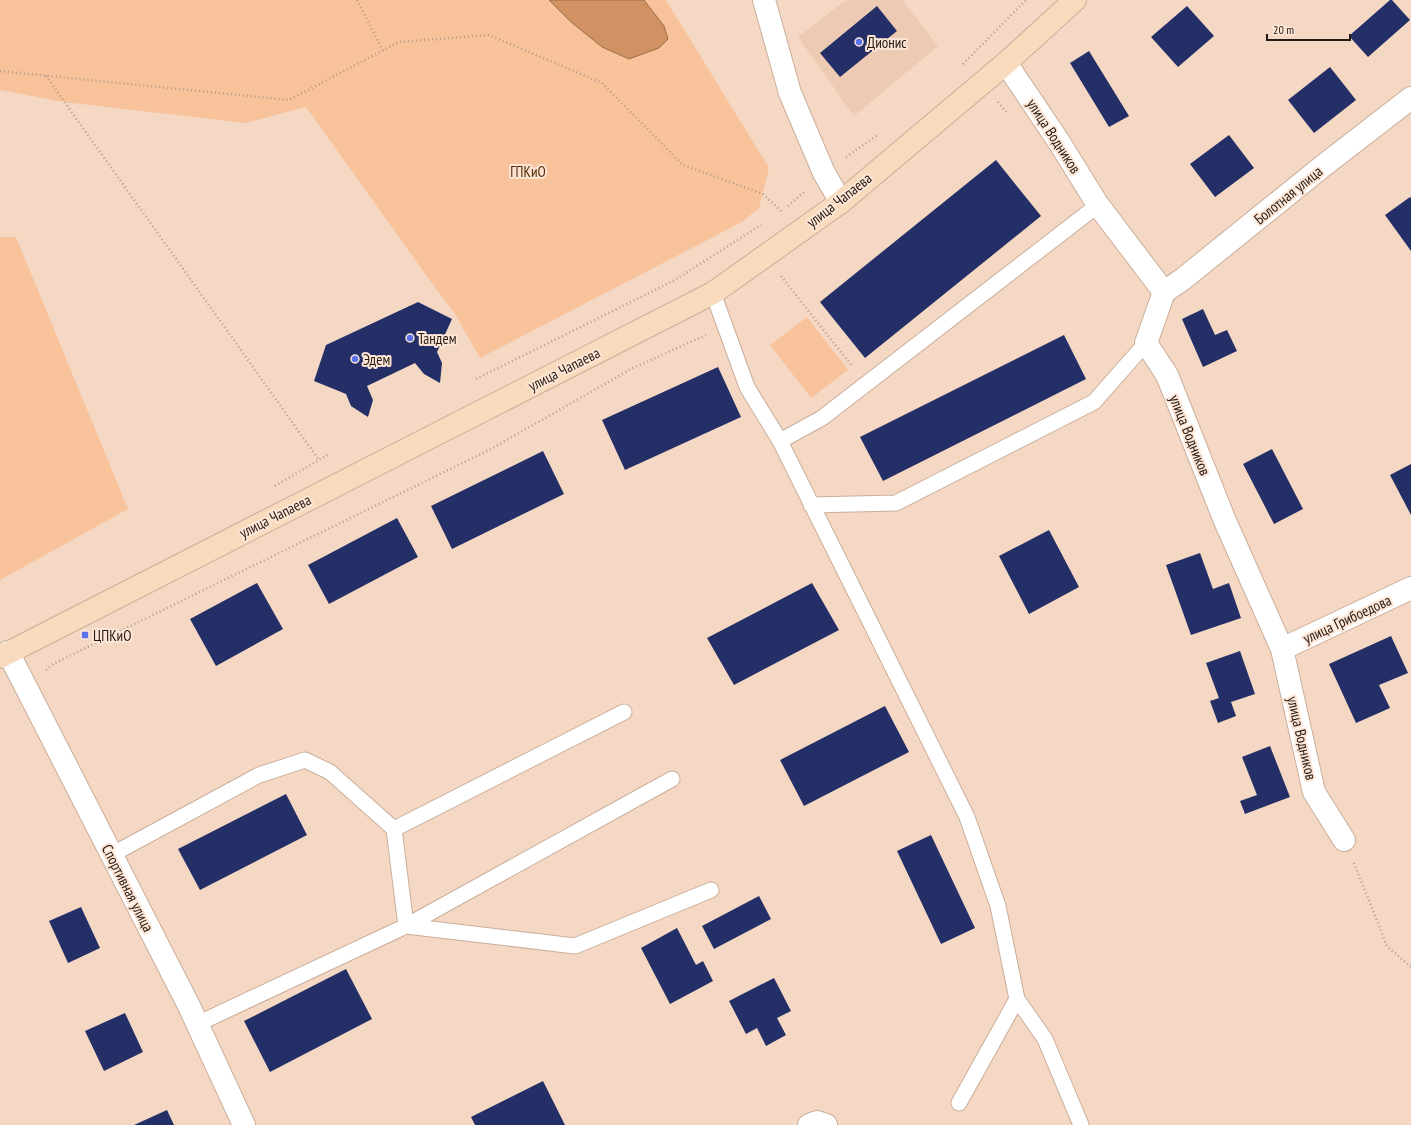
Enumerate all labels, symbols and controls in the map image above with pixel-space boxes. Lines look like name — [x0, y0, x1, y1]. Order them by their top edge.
scale bar — [1267, 16, 1350, 42]
text: 20 m — [1273, 22, 1294, 37]
place label: Дионис — [867, 33, 907, 52]
marker: Дионис — [854, 37, 864, 47]
street label: улица Водников — [1023, 95, 1085, 177]
park label: ГПКиО — [510, 162, 546, 181]
street label: Болотная улица — [1250, 162, 1326, 228]
street label: улица Чапаева — [802, 169, 876, 231]
place label: Тандем — [418, 329, 456, 348]
marker: Тандем — [405, 333, 415, 343]
street label: улица Чапаева — [525, 343, 603, 395]
place label: Эдем — [363, 350, 390, 369]
marker: Эдем — [350, 354, 360, 364]
street label: улица Водников — [1165, 392, 1215, 478]
street label: улица Чапаева — [236, 490, 314, 542]
street label: улица Грибоедова — [1300, 590, 1394, 648]
place label: ЦПКиО — [93, 626, 131, 645]
marker: ЦПКиО — [80, 630, 90, 640]
street label: улица Водников — [1283, 694, 1321, 782]
street label: Спортивная улица — [98, 841, 158, 935]

